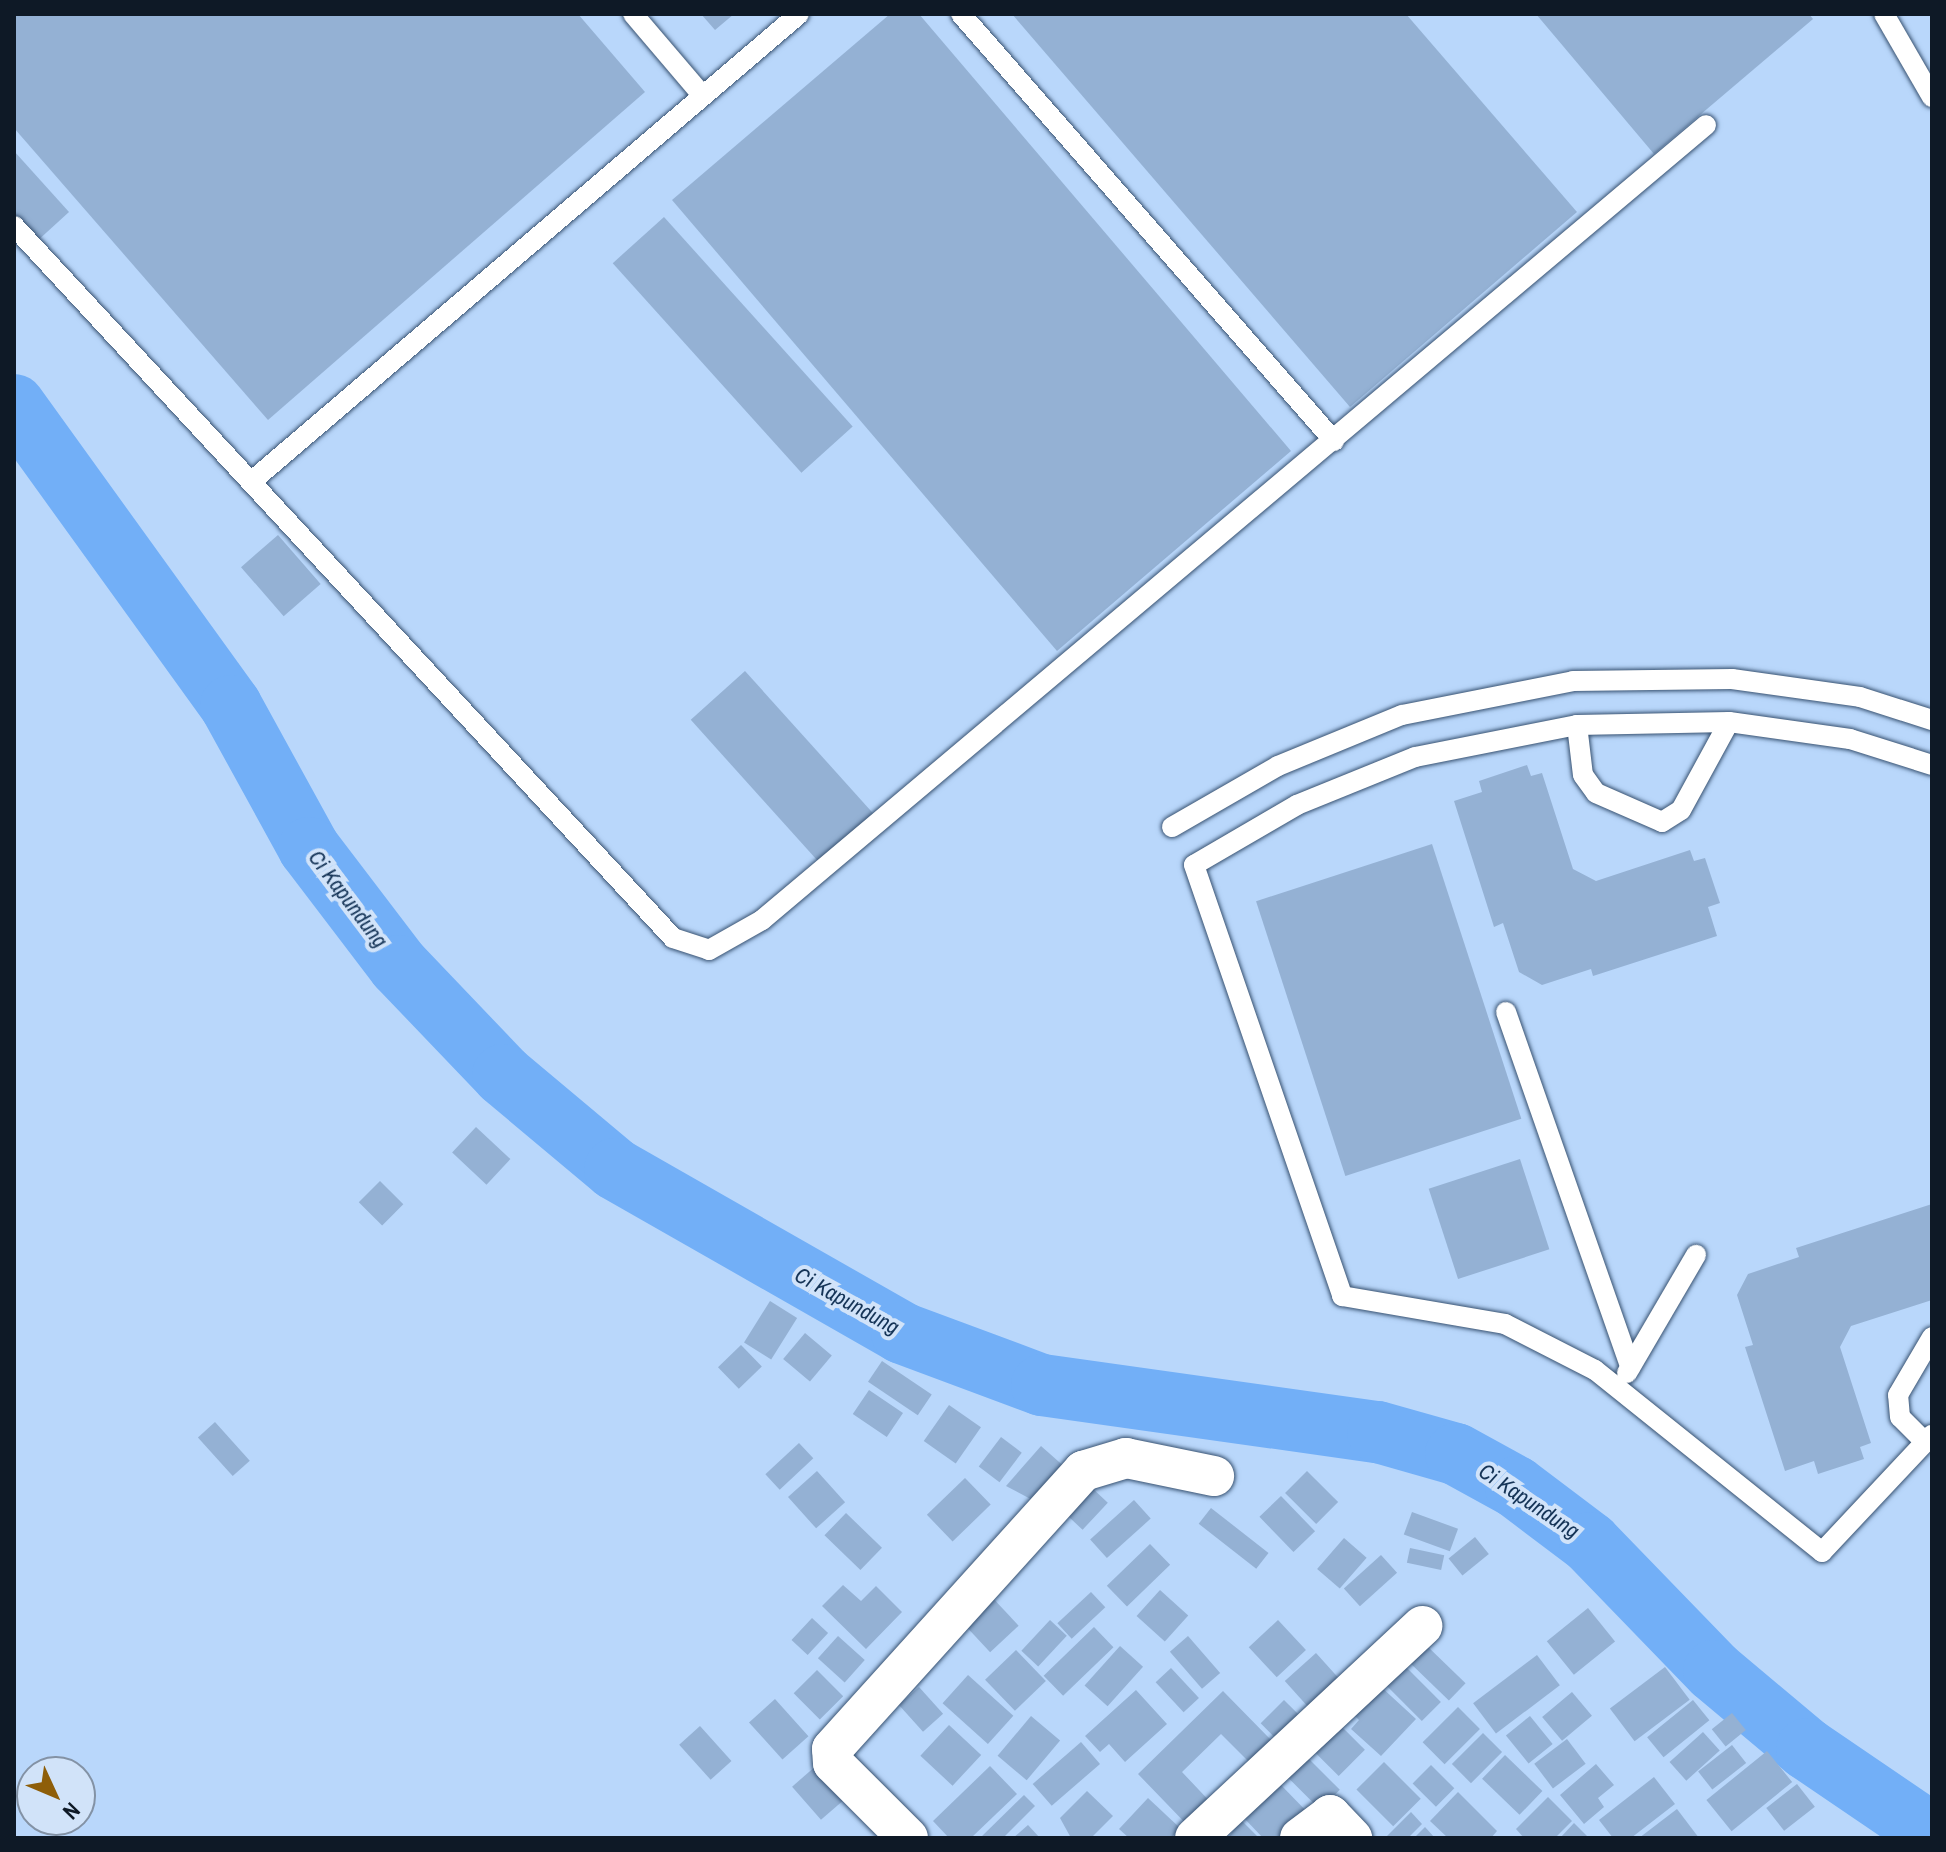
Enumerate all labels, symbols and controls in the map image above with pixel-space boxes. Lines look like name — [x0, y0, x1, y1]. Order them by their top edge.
water label: Ci Kapundung — [303, 845, 393, 953]
water label: Ci Kapundung — [790, 1261, 904, 1341]
water label: Ci Kapundung — [1474, 1458, 1584, 1544]
north arrow — [16, 1756, 96, 1836]
text: N — [57, 1796, 87, 1826]

